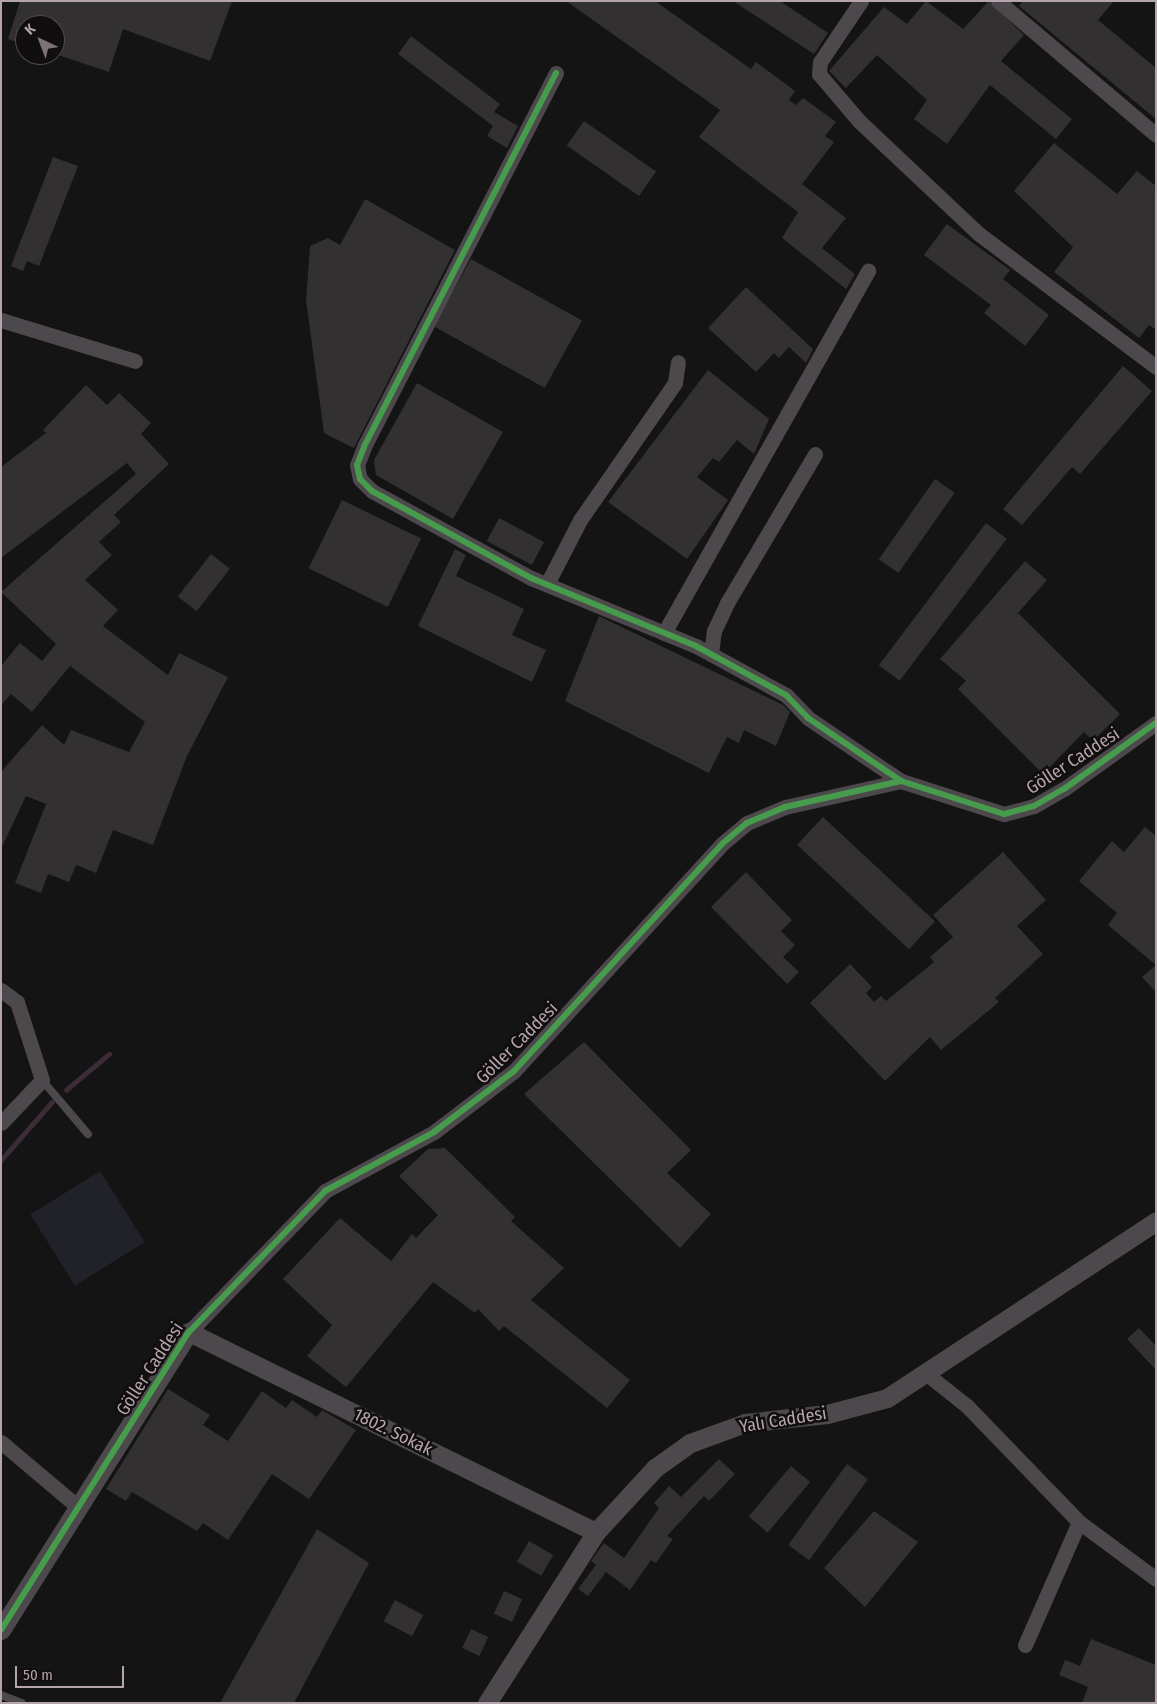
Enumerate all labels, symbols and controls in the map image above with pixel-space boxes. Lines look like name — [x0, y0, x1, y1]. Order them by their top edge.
north arrow — [15, 15, 65, 65]
text: K — [21, 20, 39, 38]
street label: Göller Caddesi — [1022, 723, 1124, 799]
street label: Göller Caddesi — [472, 998, 562, 1088]
street label: Göller Caddesi — [112, 1318, 188, 1420]
street label: Yalı Caddesi — [738, 1402, 828, 1438]
street label: 1802. Sokak — [350, 1404, 436, 1460]
scale bar — [18, 1656, 126, 1688]
text: 50 m — [23, 1666, 53, 1684]

